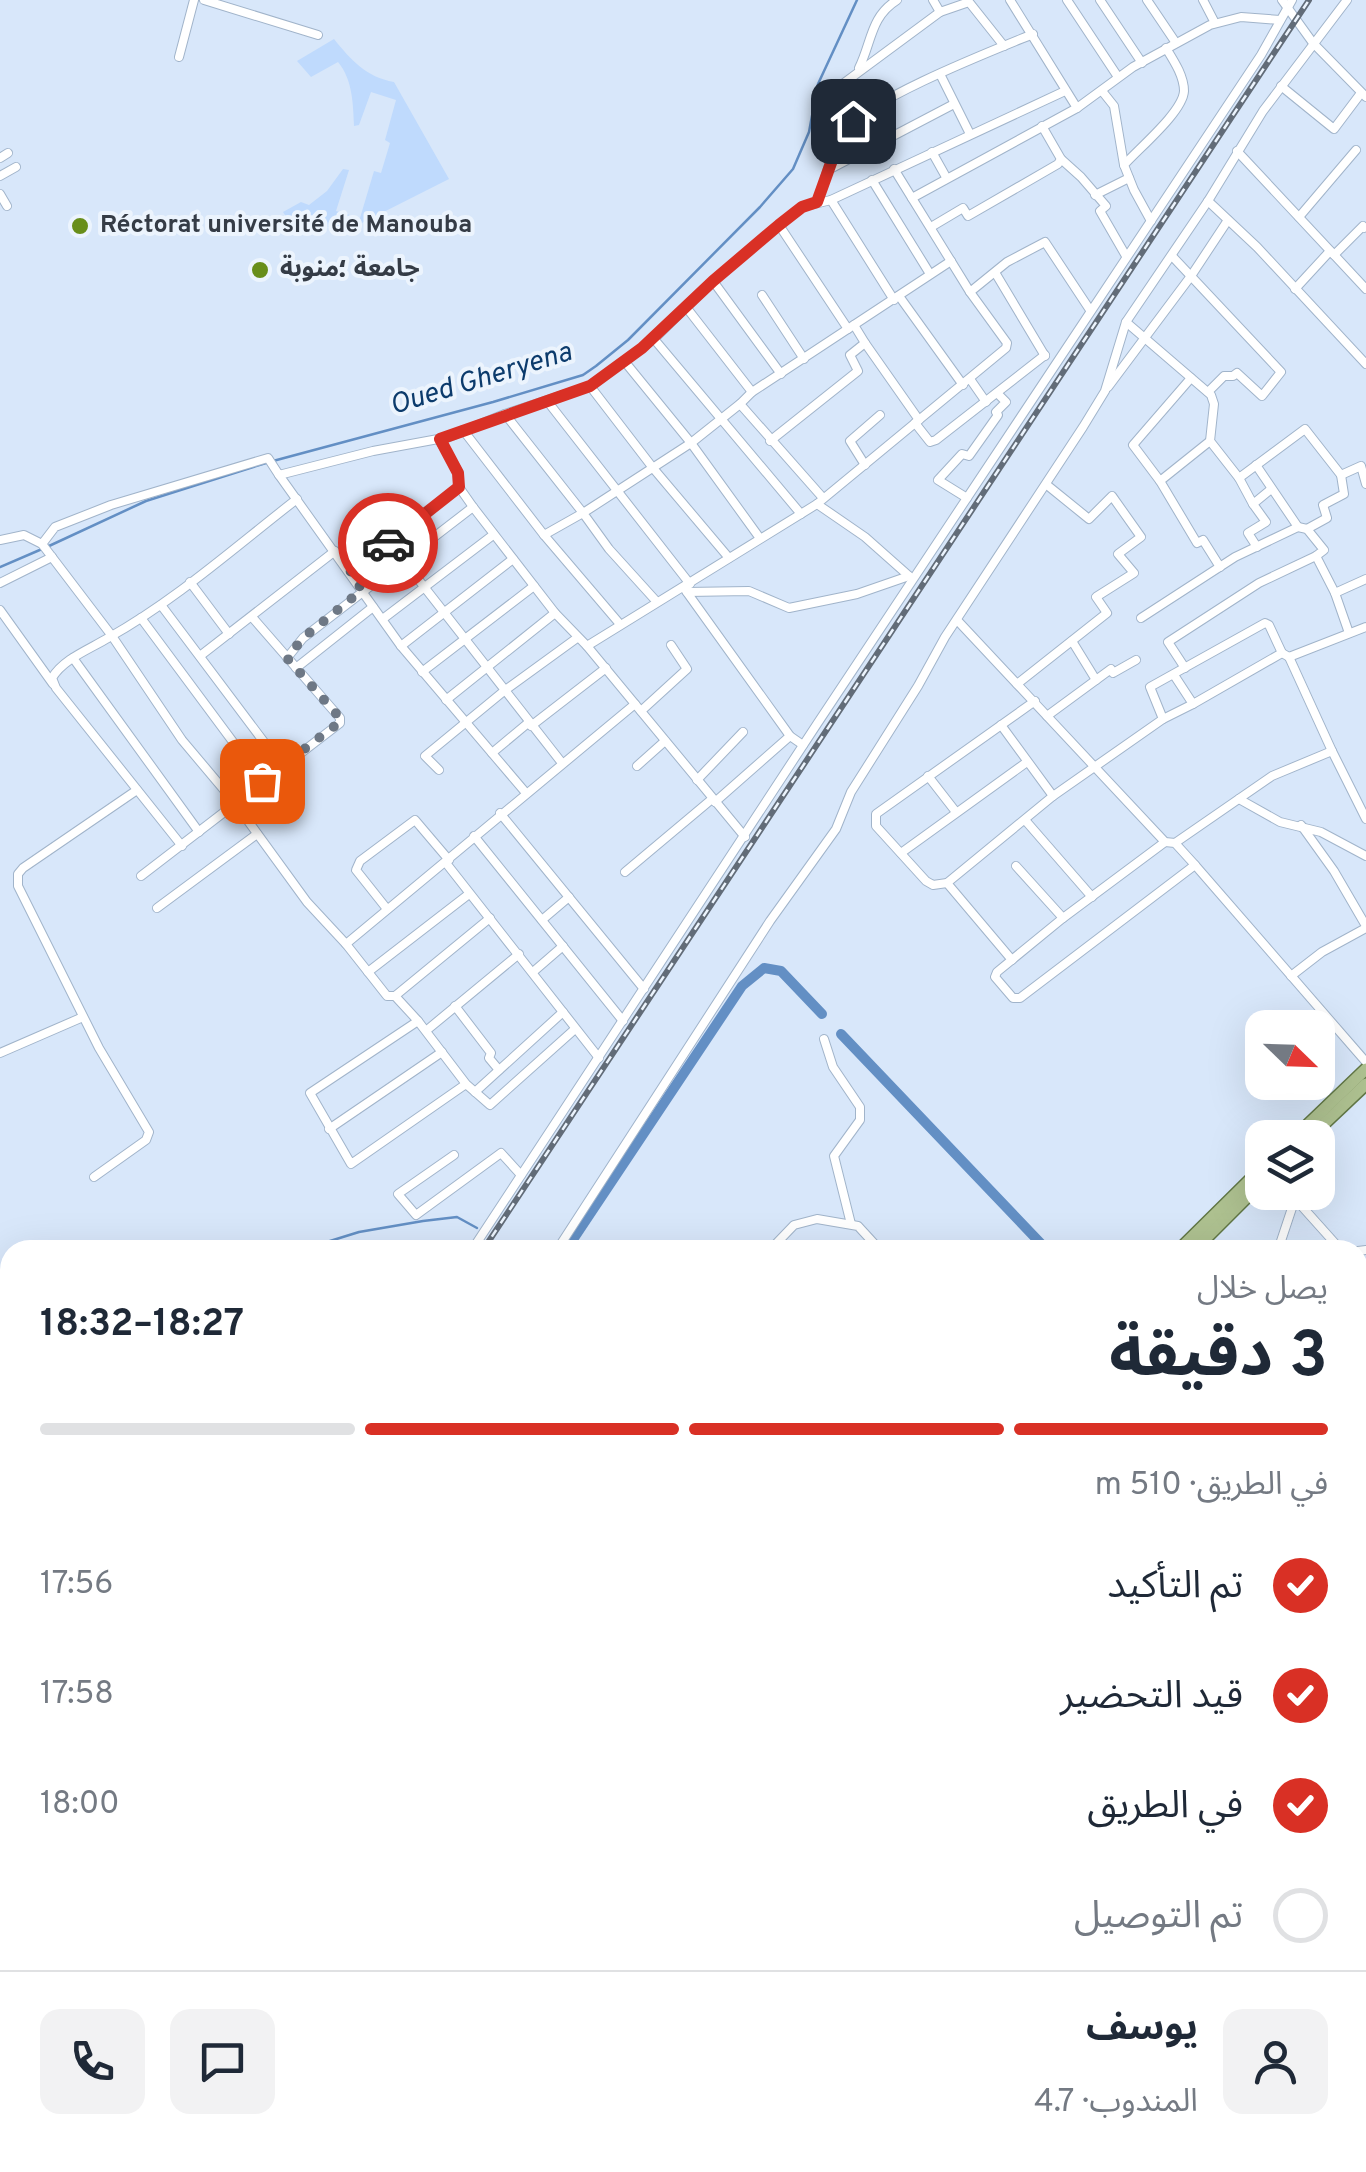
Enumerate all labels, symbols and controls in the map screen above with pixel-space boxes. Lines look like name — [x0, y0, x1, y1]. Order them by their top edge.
pin — [811, 79, 896, 164]
icon: home — [826, 94, 881, 149]
place label: Réctorat université de Manouba — [100, 210, 472, 242]
marker: Réctorat université de Manouba — [69, 215, 91, 237]
place label: جامعة ؛منوبة — [280, 254, 420, 286]
marker: جامعة ؛منوبة — [249, 259, 271, 281]
water label: Oued Gheryena — [386, 335, 577, 425]
courier — [338, 493, 438, 593]
icon: car — [361, 516, 416, 571]
pin — [220, 739, 305, 824]
icon: bag — [235, 754, 290, 809]
north arrow — [1245, 1010, 1335, 1100]
map controls — [1245, 1010, 1335, 1210]
button: layers — [1245, 1120, 1335, 1210]
text: يصل خلال — [1197, 1270, 1328, 1310]
text: 18:27–18:32 — [40, 1301, 244, 1350]
text: 3 دقيقة — [1109, 1318, 1328, 1400]
text: في الطريق · 510 m — [1095, 1466, 1328, 1506]
icon: check — [1273, 1558, 1328, 1613]
text: تم التأكيد — [1107, 1563, 1243, 1612]
text: 17:56 — [40, 1565, 113, 1605]
icon: check — [1273, 1668, 1328, 1723]
text: قيد التحضير — [1060, 1673, 1243, 1722]
text: 17:58 — [40, 1675, 114, 1715]
icon: check — [1273, 1778, 1328, 1833]
text: في الطريق — [1087, 1783, 1243, 1832]
text: 18:00 — [40, 1785, 120, 1825]
text: تم التوصيل — [1074, 1893, 1243, 1942]
text: يوسف — [1086, 2005, 1198, 2054]
button: phone — [40, 2009, 145, 2114]
button: chat — [170, 2009, 275, 2114]
button: person — [1223, 2009, 1328, 2114]
text: المندوب · 4.7 — [1034, 2083, 1198, 2123]

